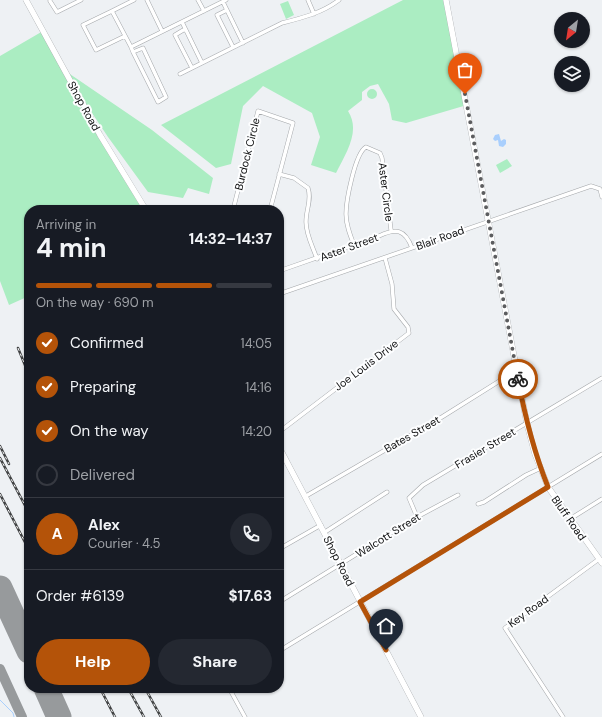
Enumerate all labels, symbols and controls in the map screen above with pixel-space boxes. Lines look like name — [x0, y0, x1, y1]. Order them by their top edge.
north arrow — [554, 12, 590, 48]
map controls — [554, 12, 590, 92]
pin — [448, 53, 482, 94]
button: layers — [554, 56, 590, 92]
icon: bag — [454, 59, 476, 81]
street label: Shop Road — [65, 79, 103, 133]
street label: Burdock Circle — [231, 116, 263, 192]
street label: Aster Circle — [375, 162, 397, 222]
text: Arriving in — [36, 216, 96, 233]
street label: Blair Road — [414, 223, 466, 253]
text: 14:32–14:37 — [189, 229, 272, 249]
street label: Aster Street — [318, 230, 380, 264]
text: 4 min — [36, 231, 107, 265]
text: On the way · 690 m — [36, 294, 154, 311]
icon: check — [36, 332, 58, 354]
text: Confirmed — [70, 333, 144, 353]
text: 14:05 — [241, 335, 272, 352]
street label: Joe Louis Drive — [331, 336, 401, 394]
courier — [498, 359, 538, 399]
icon: bike — [507, 368, 529, 390]
icon: check — [36, 376, 58, 398]
text: Preparing — [70, 377, 136, 397]
text: 14:16 — [245, 379, 272, 396]
street label: Bates Street — [381, 412, 443, 456]
icon: check — [36, 420, 58, 442]
text: On the way — [70, 421, 149, 441]
text: 14:20 — [241, 423, 272, 440]
street label: Frasier Street — [452, 424, 518, 472]
text: Delivered — [70, 465, 135, 485]
street label: Bluff Road — [549, 493, 590, 543]
street label: Walcott Street — [353, 509, 423, 561]
button: phone — [230, 513, 272, 555]
text: Alex — [88, 515, 120, 535]
text: A — [52, 524, 62, 544]
street label: Shop Road — [320, 533, 358, 589]
text: Courier · 4.5 — [88, 535, 161, 552]
text: Order #6139 — [36, 586, 124, 606]
text: $17.63 — [228, 586, 272, 606]
street label: Key Road — [505, 592, 551, 630]
pin — [369, 609, 403, 650]
icon: home — [375, 615, 397, 637]
button: Help — [36, 639, 150, 685]
button: Share — [158, 639, 272, 685]

